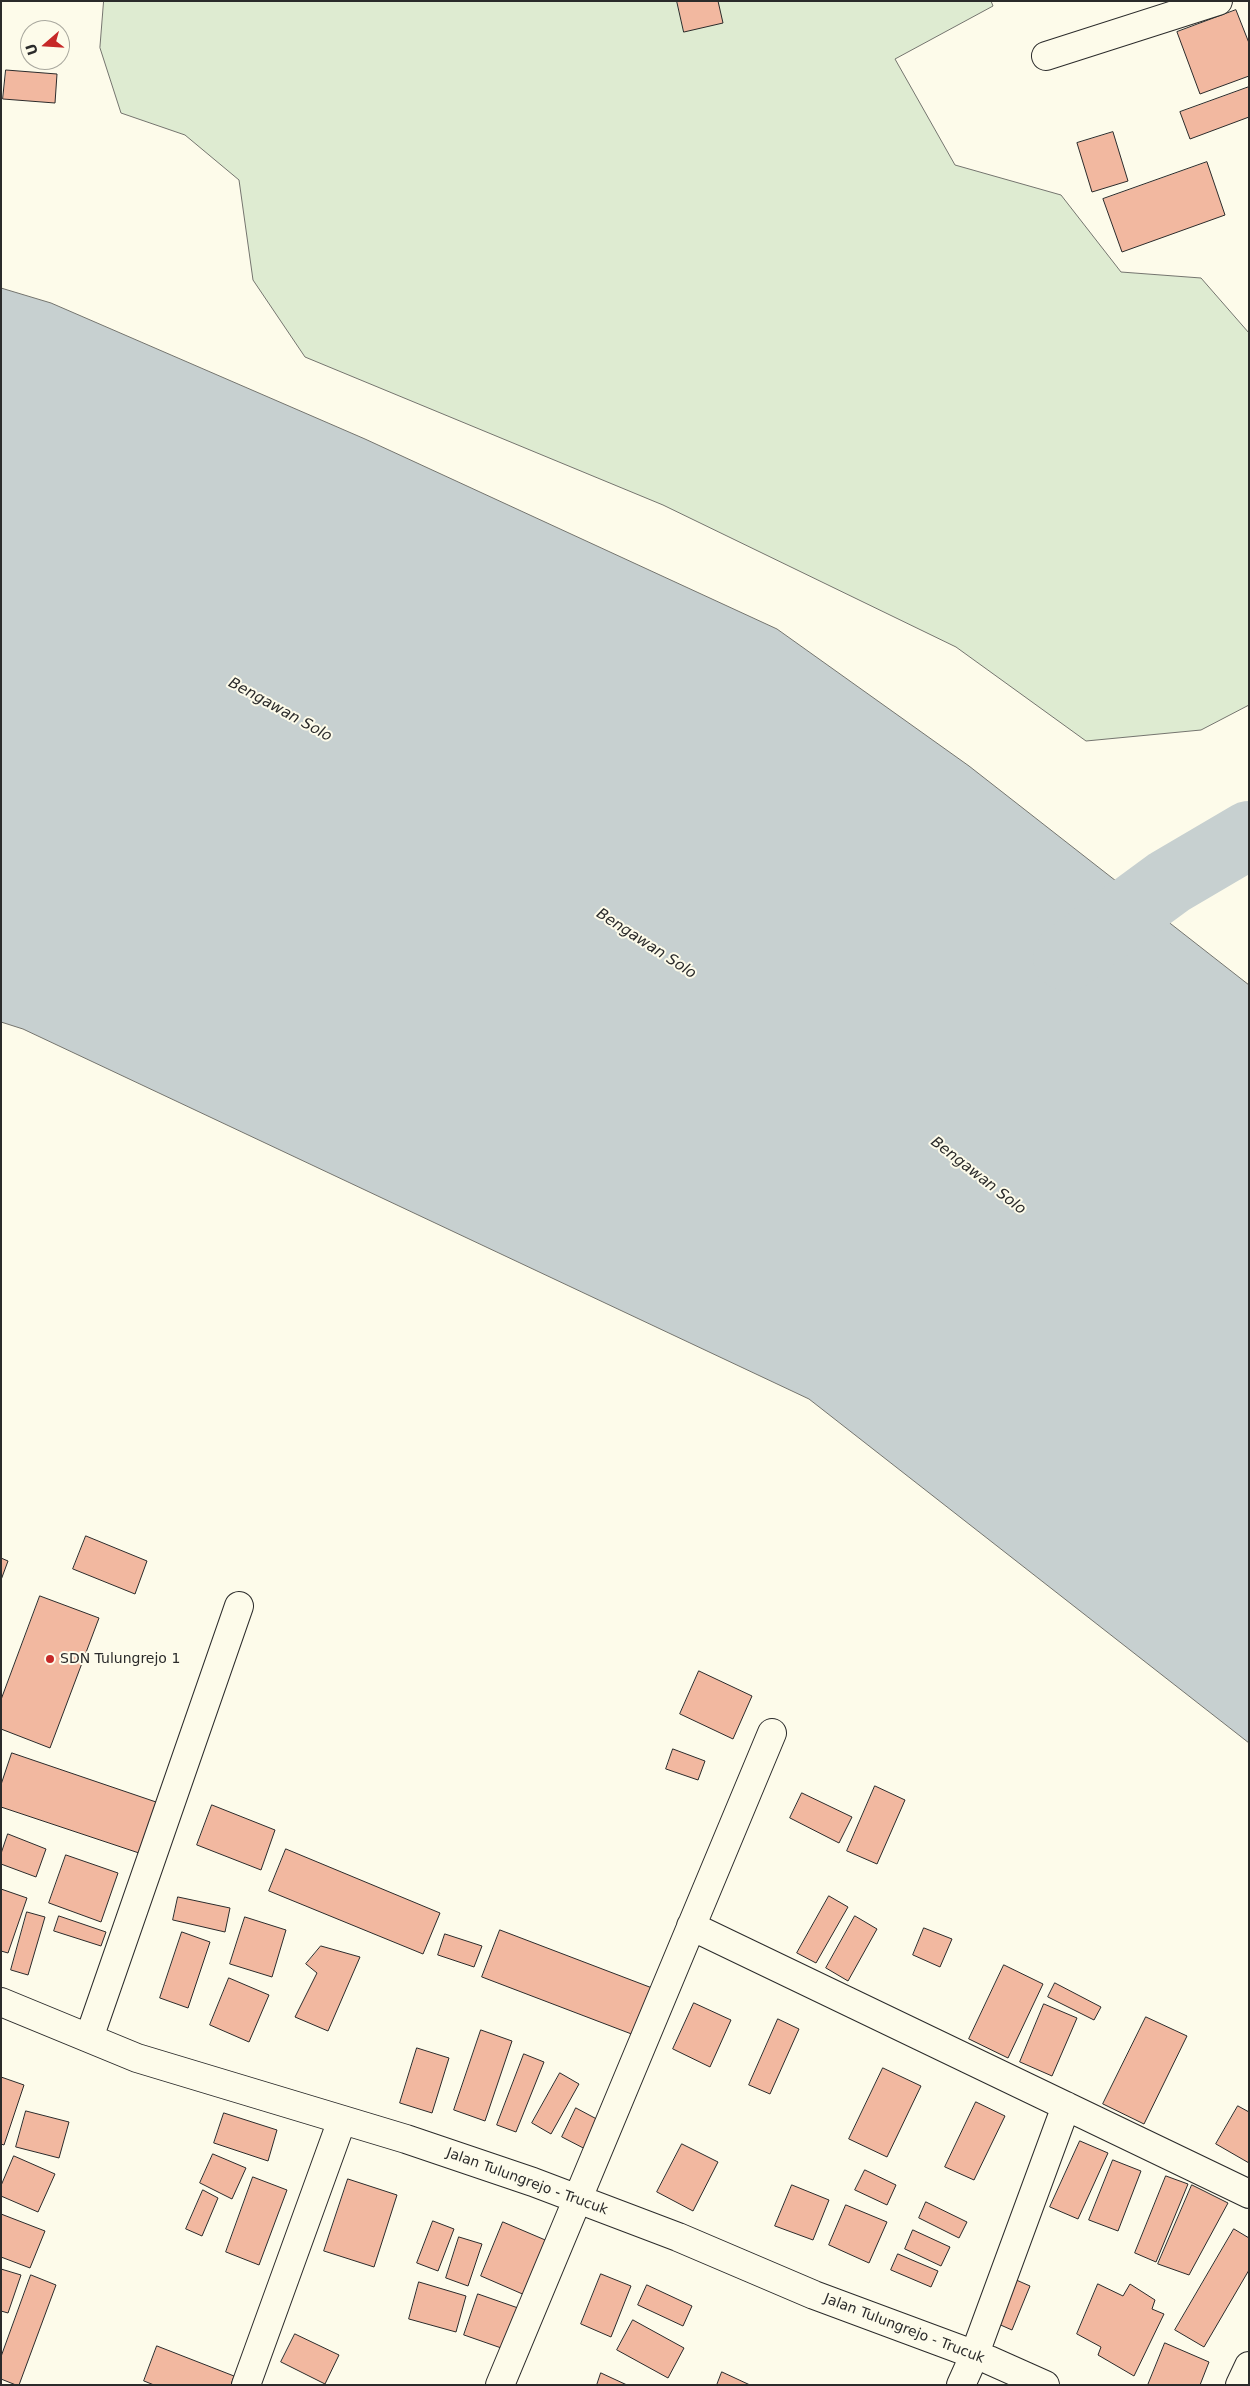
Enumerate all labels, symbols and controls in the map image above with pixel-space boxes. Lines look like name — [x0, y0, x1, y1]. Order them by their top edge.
north arrow — [20, 20, 70, 70]
text: U — [22, 42, 41, 58]
water label: Bengawan Solo — [225, 674, 335, 746]
water label: Bengawan Solo — [593, 905, 699, 983]
water label: Bengawan Solo — [927, 1133, 1029, 1219]
place label: SDN Tulungrejo 1 — [60, 1651, 180, 1667]
marker: SDN Tulungrejo 1 — [44, 1653, 56, 1665]
street label: Jalan Tulungrejo - Trucuk — [444, 2145, 610, 2219]
street label: Jalan Tulungrejo - Trucuk — [821, 2291, 987, 2367]

